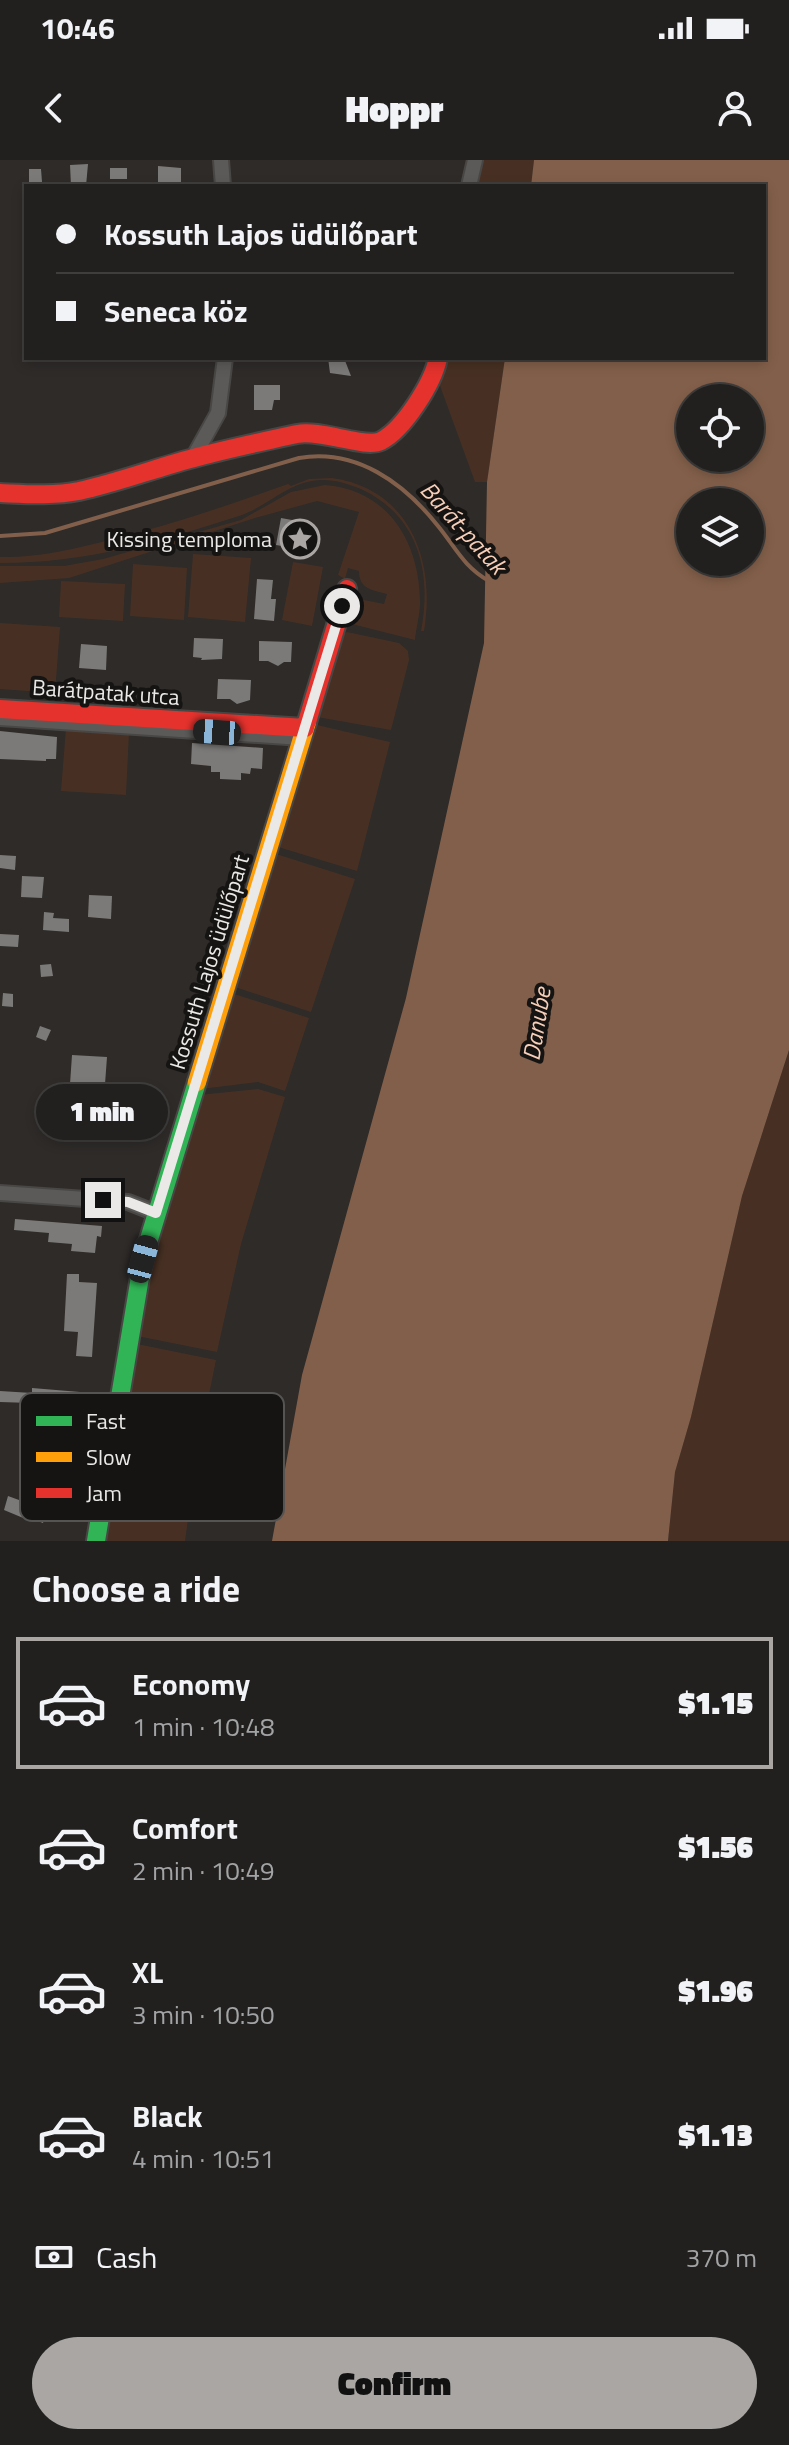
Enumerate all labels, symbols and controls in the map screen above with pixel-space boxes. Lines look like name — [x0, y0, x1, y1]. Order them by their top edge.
text: 10:46 — [40, 5, 115, 51]
text: Hoppr — [345, 81, 444, 136]
icon: back — [32, 86, 76, 130]
icon: person — [713, 86, 757, 130]
text: Kossuth Lajos üdülőpart — [104, 211, 418, 257]
text: Seneca köz — [104, 288, 248, 334]
map controls — [676, 384, 764, 576]
button: locate — [676, 384, 764, 472]
water label: Barát-patak — [412, 473, 518, 584]
button: layers — [676, 488, 764, 576]
place icon: Kissing temploma — [279, 518, 321, 560]
place label: Kissing temploma — [106, 522, 272, 556]
route start — [324, 588, 360, 624]
street label: Barátpatak utca — [31, 670, 181, 714]
car — [192, 718, 242, 746]
street label: Kossuth Lajos üdülőpart — [160, 850, 258, 1074]
water label: Danube — [512, 983, 560, 1063]
callout: 1 min — [37, 1084, 169, 1140]
text: 1 min — [70, 1092, 134, 1131]
route end — [85, 1182, 121, 1218]
car — [125, 1233, 161, 1285]
legend — [20, 1393, 284, 1521]
text: Fast — [86, 1404, 126, 1438]
text: Slow — [86, 1440, 132, 1474]
text: Jam — [86, 1476, 122, 1510]
text: Choose a ride — [32, 1561, 240, 1616]
text: Economy — [132, 1661, 250, 1707]
icon: car — [36, 1667, 108, 1739]
text: $1.15 — [679, 1680, 753, 1726]
text: 1 min · 10:48 — [132, 1707, 275, 1746]
text: Comfort — [132, 1805, 238, 1851]
icon: car — [36, 1811, 108, 1883]
text: $1.56 — [679, 1824, 753, 1870]
text: 2 min · 10:49 — [132, 1851, 275, 1890]
text: XL — [132, 1949, 163, 1995]
icon: car — [36, 1955, 108, 2027]
text: $1.96 — [679, 1968, 753, 2014]
text: 3 min · 10:50 — [132, 1995, 275, 2034]
text: Black — [132, 2093, 203, 2139]
icon: car — [36, 2099, 108, 2171]
text: $1.13 — [679, 2112, 753, 2158]
text: 4 min · 10:51 — [132, 2139, 275, 2178]
text: Cash — [96, 2234, 157, 2280]
icon: cash — [32, 2235, 76, 2279]
text: 370 m — [686, 2238, 757, 2277]
button: Confirm — [32, 2337, 757, 2429]

